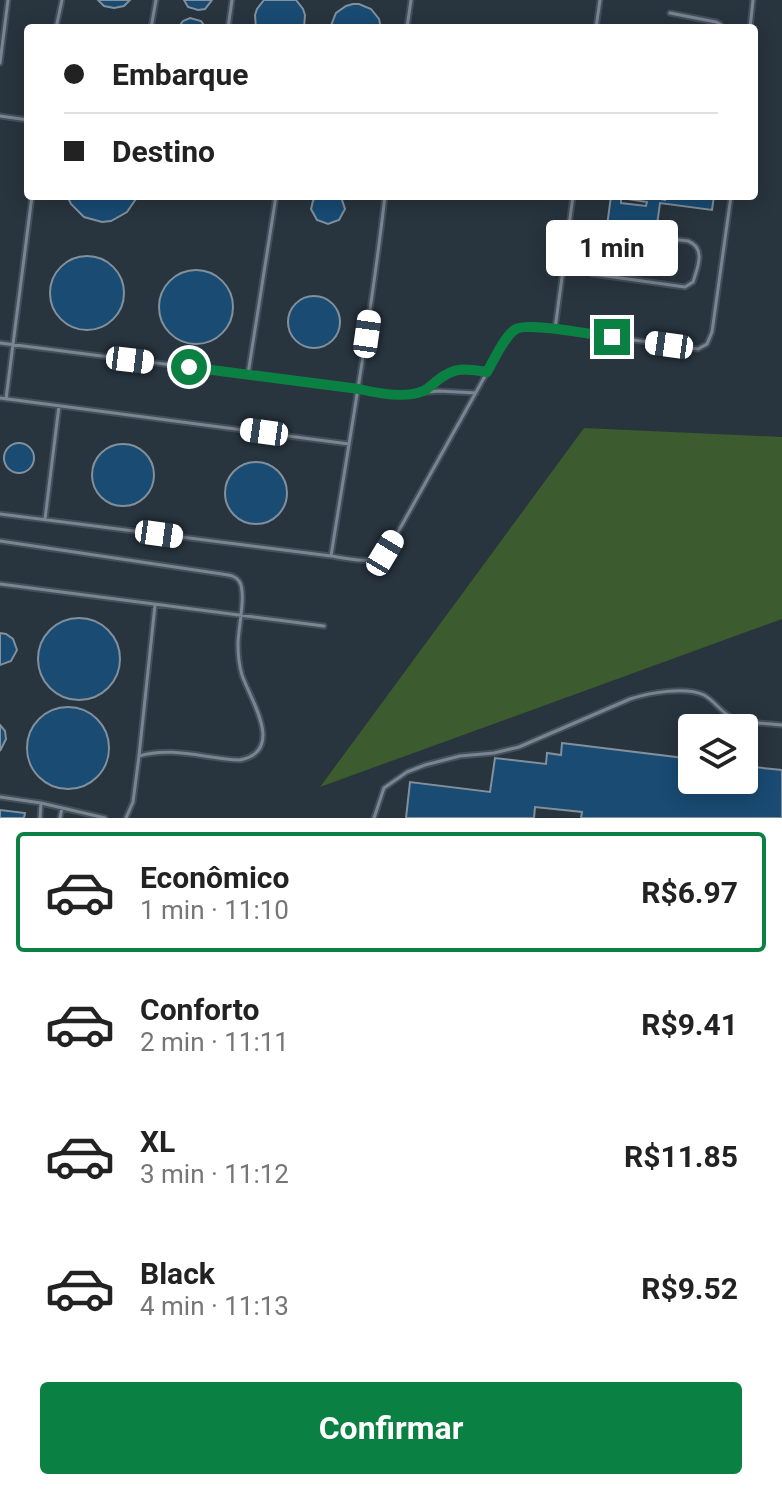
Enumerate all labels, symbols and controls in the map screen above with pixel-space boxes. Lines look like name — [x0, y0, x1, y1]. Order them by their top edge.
text: Embarque — [112, 57, 248, 92]
text: Destino — [112, 134, 215, 169]
callout: 1 min — [546, 221, 678, 277]
text: 1 min — [579, 233, 645, 263]
car — [352, 309, 382, 359]
route end — [594, 319, 630, 355]
car — [644, 330, 694, 360]
car — [105, 345, 155, 375]
route start — [171, 349, 207, 385]
car — [239, 417, 289, 447]
car — [134, 519, 184, 549]
car — [362, 526, 408, 580]
map controls — [678, 714, 758, 794]
button: layers — [678, 714, 758, 794]
icon: car — [44, 856, 116, 928]
text: Econômico — [140, 860, 289, 895]
text: R$6.97 — [641, 875, 738, 910]
text: 1 min · 11:10 — [140, 895, 289, 925]
icon: car — [44, 988, 116, 1060]
text: Conforto — [140, 992, 259, 1027]
text: R$9.41 — [641, 1007, 738, 1042]
text: 2 min · 11:11 — [140, 1027, 289, 1057]
icon: car — [44, 1120, 116, 1192]
text: XL — [140, 1124, 175, 1159]
text: R$11.85 — [624, 1139, 738, 1174]
text: 3 min · 11:12 — [140, 1159, 289, 1189]
icon: car — [44, 1252, 116, 1324]
text: Black — [140, 1256, 215, 1291]
text: R$9.52 — [641, 1271, 738, 1306]
text: 4 min · 11:13 — [140, 1291, 289, 1321]
button: Confirmar — [40, 1382, 742, 1474]

